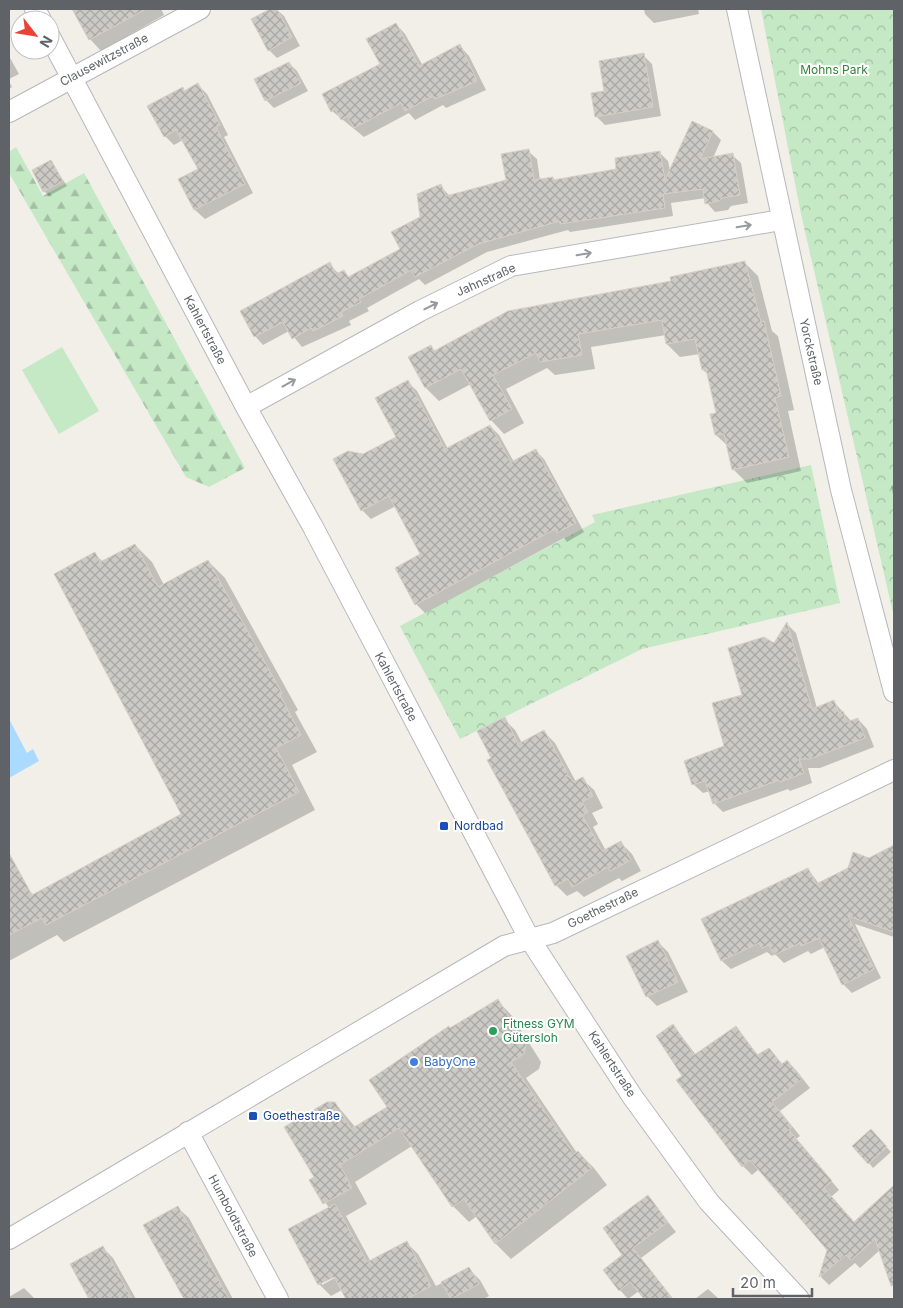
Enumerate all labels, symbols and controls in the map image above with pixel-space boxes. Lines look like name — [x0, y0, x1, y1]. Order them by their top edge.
north arrow — [10, 10, 60, 60]
street label: Clausewitzstraße — [57, 30, 150, 89]
text: N — [37, 33, 57, 51]
park label: Mohns Park — [800, 62, 868, 77]
one-way arrow — [736, 221, 752, 231]
one-way arrow — [575, 248, 591, 258]
street label: Jahnstraße — [454, 260, 518, 299]
street label: Kahlertstraße — [181, 293, 230, 367]
one-way arrow — [424, 300, 439, 310]
street label: Yorckstraße — [797, 317, 826, 387]
one-way arrow — [281, 378, 296, 388]
street label: Kahlertstraße — [372, 650, 421, 724]
place label: Nordbad — [454, 818, 503, 833]
marker: Nordbad — [438, 820, 450, 832]
street label: Goethestraße — [565, 884, 641, 931]
place label: Fitness GYM Gütersloh — [503, 1016, 575, 1045]
marker: Fitness GYM Gütersloh — [487, 1025, 499, 1037]
street label: Kahlertstraße — [585, 1028, 639, 1100]
place label: BabyOne — [424, 1054, 476, 1069]
marker: BabyOne — [408, 1056, 420, 1068]
place label: Goethestraße — [263, 1108, 340, 1123]
marker: Goethestraße — [247, 1110, 259, 1122]
street label: Humboldtstraße — [205, 1172, 261, 1260]
scale bar — [733, 1266, 812, 1298]
text: 20 m — [740, 1273, 776, 1292]

